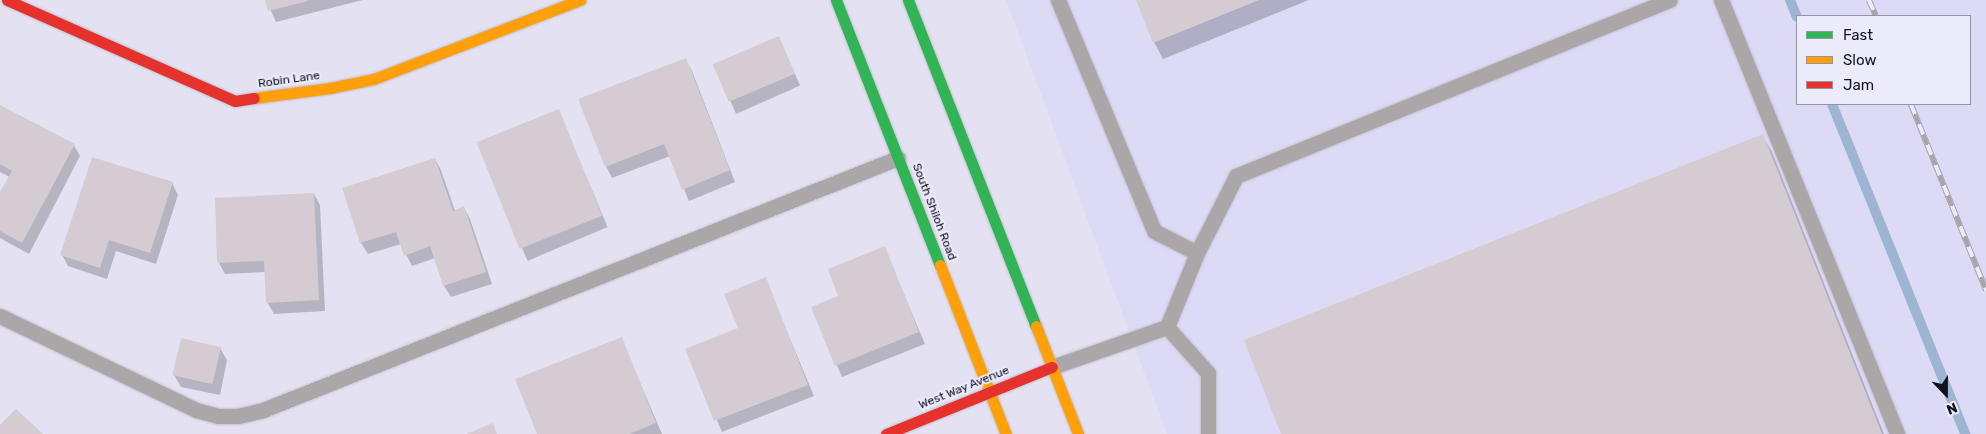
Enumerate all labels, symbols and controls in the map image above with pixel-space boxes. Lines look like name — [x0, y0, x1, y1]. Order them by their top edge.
legend — [1796, 15, 1971, 105]
text: Fast — [1843, 26, 1873, 44]
text: Slow — [1843, 51, 1876, 69]
street label: Robin Lane — [257, 69, 321, 91]
text: Jam — [1843, 76, 1874, 94]
street label: South Shiloh Road — [909, 161, 959, 263]
street label: West Way Avenue — [916, 363, 1012, 413]
north arrow — [1921, 369, 1971, 419]
text: N — [1944, 399, 1960, 418]

